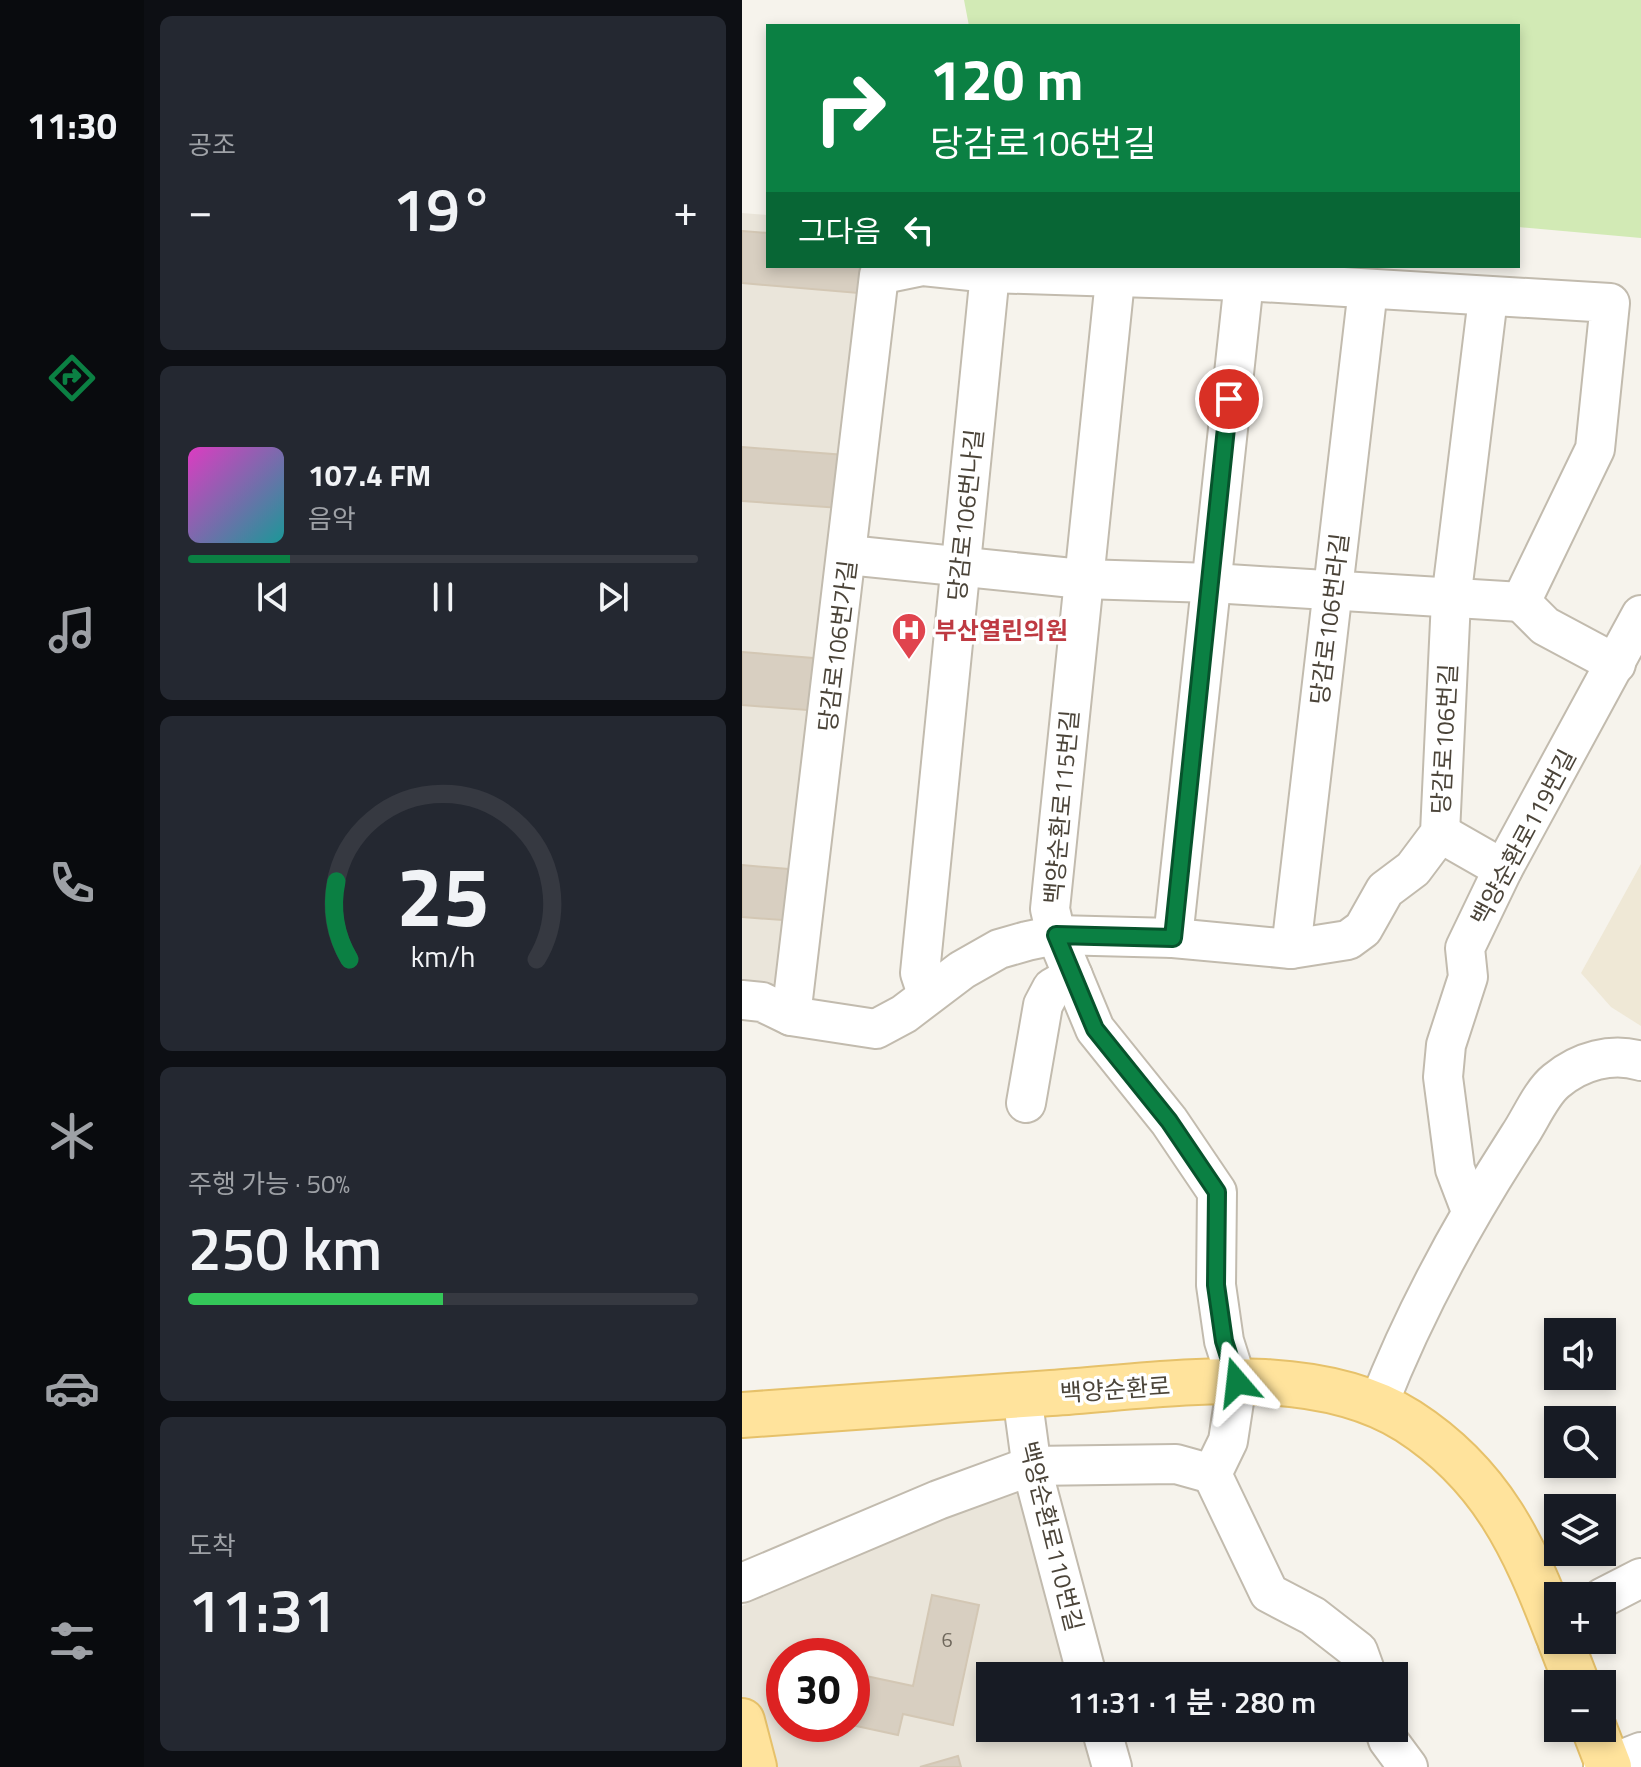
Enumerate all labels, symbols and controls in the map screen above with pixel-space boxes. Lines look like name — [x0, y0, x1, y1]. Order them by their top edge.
text: 120 m — [930, 37, 1083, 122]
icon: right — [798, 56, 902, 160]
text: 11:30 — [27, 98, 117, 153]
text: 당감로106번길 — [930, 115, 1156, 170]
text: 공조 — [188, 125, 236, 164]
text: 19° — [393, 163, 493, 254]
text: − — [188, 176, 213, 243]
text: + — [673, 176, 698, 243]
text: 그다음 — [798, 208, 881, 254]
icon: left — [897, 208, 941, 252]
icon: directions — [44, 350, 100, 406]
pin — [1195, 365, 1263, 433]
icon: arrive — [1207, 377, 1251, 421]
street label: 당감로106번나길 — [938, 427, 992, 603]
text: 107.4 FM — [308, 452, 431, 498]
text: 음악 — [308, 499, 356, 538]
street label: 당감로106번라길 — [1301, 531, 1357, 707]
street label: 당감로106번가길 — [809, 558, 865, 734]
icon: previous — [251, 575, 295, 619]
icon: pause — [421, 575, 465, 619]
icon: next — [591, 575, 635, 619]
icon: music — [44, 602, 100, 658]
hospital icon: 부산열린의원 — [890, 611, 928, 661]
place label: 부산열린의원 — [935, 612, 1067, 648]
street label: 당감로106번길 — [1422, 663, 1466, 815]
street label: 백양순환로115번길 — [1035, 708, 1087, 906]
street label: 백양순환로119번길 — [1461, 743, 1585, 931]
text: 25 — [396, 831, 490, 957]
icon: phone — [44, 855, 100, 911]
text: km/h — [411, 935, 475, 978]
icon: climate — [44, 1108, 100, 1164]
text: 주행 가능 · 50% — [188, 1164, 350, 1203]
text: 250 km — [188, 1202, 382, 1293]
map controls — [1544, 1318, 1616, 1742]
button: sound — [1544, 1318, 1616, 1390]
position arrow — [1195, 1340, 1279, 1424]
icon: car — [44, 1360, 100, 1416]
street label: 백양순환로 — [1059, 1367, 1171, 1411]
button: search — [1544, 1406, 1616, 1478]
street label: 백양순환로110번길 — [1011, 1437, 1093, 1635]
button: layers — [1544, 1494, 1616, 1566]
text: 도착 — [188, 1526, 236, 1565]
text: 11:31 — [188, 1564, 337, 1655]
button: + — [1544, 1582, 1616, 1654]
icon: filters — [44, 1613, 100, 1669]
house number: 6 — [941, 1624, 953, 1655]
speed limit sign: 30 — [766, 1638, 870, 1742]
button: − — [1544, 1670, 1616, 1742]
text: 11:31 · 1 분 · 280 m — [1068, 1679, 1316, 1725]

